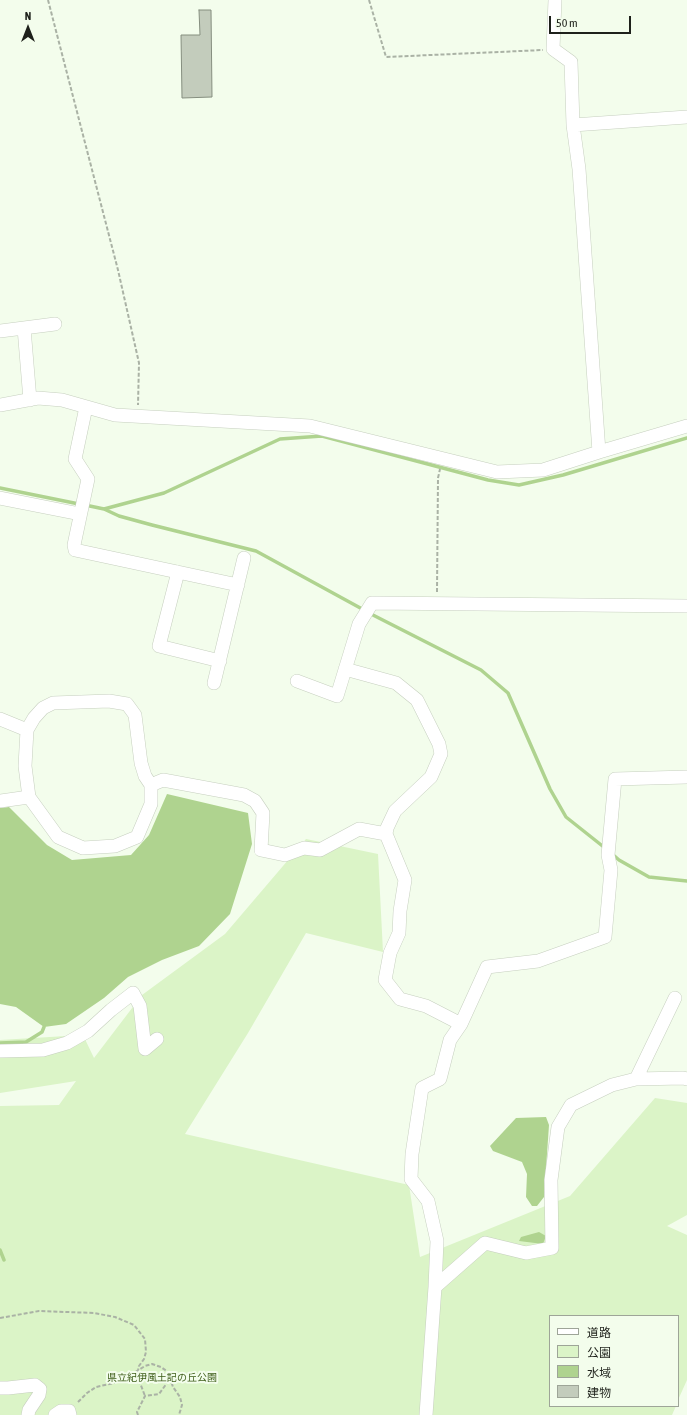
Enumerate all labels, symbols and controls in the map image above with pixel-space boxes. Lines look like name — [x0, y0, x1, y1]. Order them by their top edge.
north arrow — [8, 8, 48, 48]
scale bar — [551, 8, 633, 34]
text: N — [25, 10, 31, 22]
text: 50 m — [556, 16, 578, 30]
legend — [549, 1315, 679, 1407]
text: 道路 — [587, 1326, 611, 1340]
text: 公園 — [587, 1346, 611, 1360]
text: 水域 — [587, 1366, 611, 1380]
park label: 県立紀伊風土記の丘公園 — [107, 1372, 217, 1384]
text: 建物 — [587, 1386, 611, 1400]

